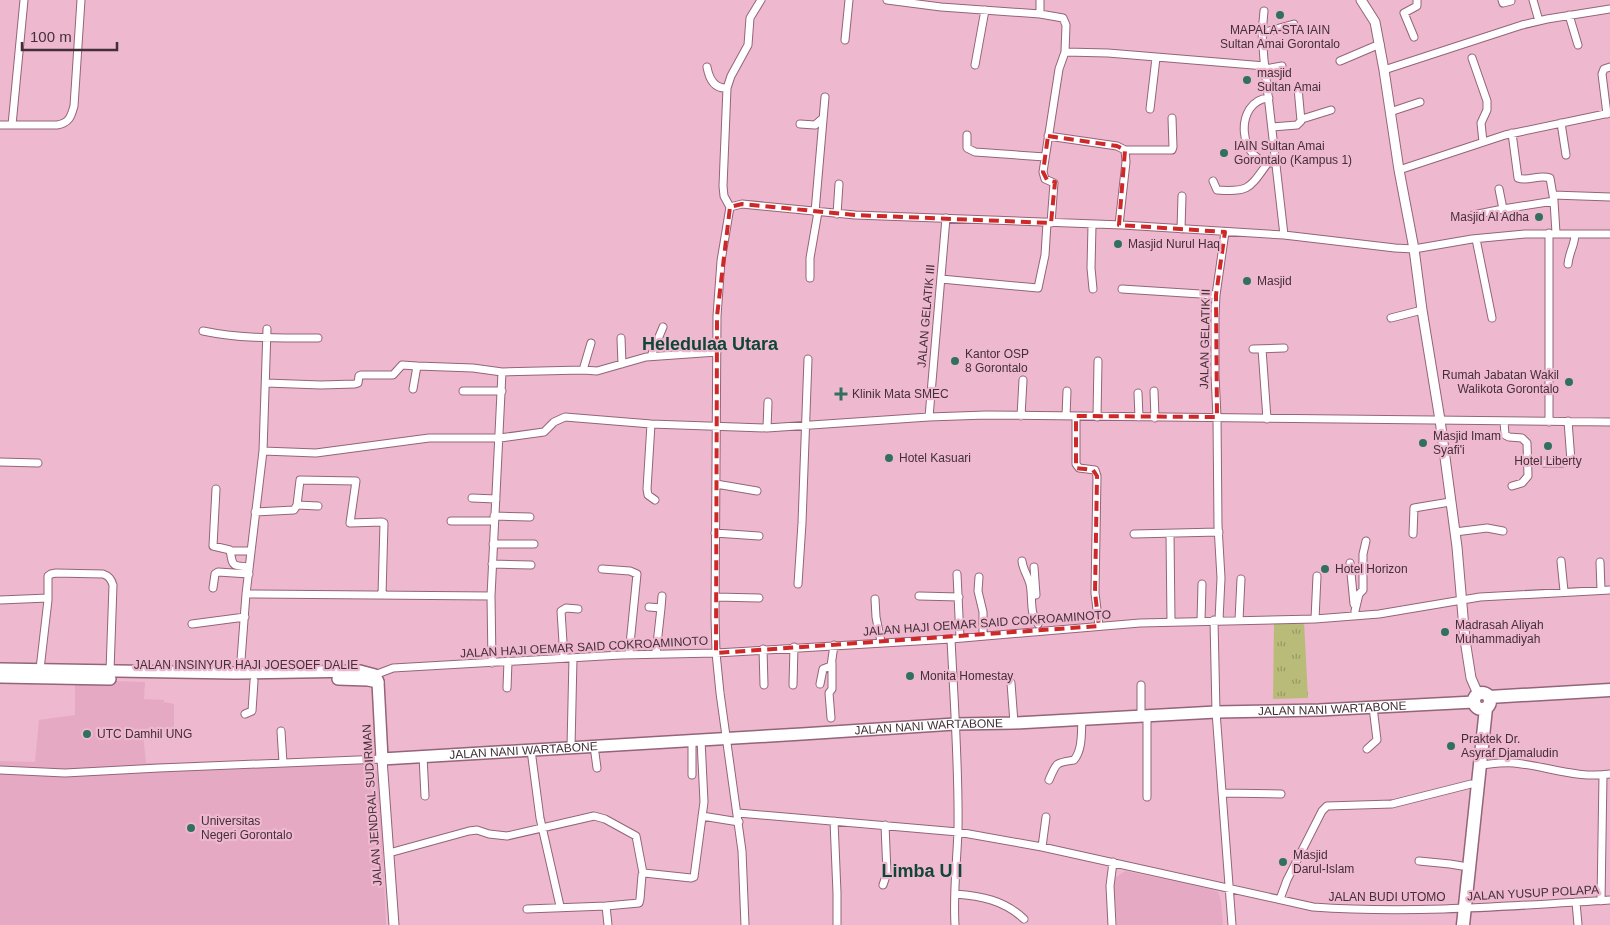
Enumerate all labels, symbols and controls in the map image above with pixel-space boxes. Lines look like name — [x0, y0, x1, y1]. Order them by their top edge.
marker: MAPALA-STA IAIN Sultan Amai Gorontalo — [1274, 9, 1286, 21]
scale bar — [22, 20, 118, 52]
place label: MAPALA-STA IAIN Sultan Amai Gorontalo — [1220, 23, 1340, 51]
text: 100 m — [30, 28, 72, 45]
place label: masjid Sultan Amai — [1257, 66, 1321, 94]
marker: masjid Sultan Amai — [1241, 74, 1253, 86]
place label: IAIN Sultan Amai Gorontalo (Kampus 1) — [1234, 139, 1352, 167]
marker: IAIN Sultan Amai Gorontalo (Kampus 1) — [1218, 147, 1230, 159]
place label: Masjid Al Adha — [1450, 210, 1529, 224]
marker: Masjid Al Adha — [1533, 211, 1545, 223]
place label: Masjid Nurul Haq — [1128, 237, 1220, 251]
marker: Masjid Nurul Haq — [1112, 238, 1124, 250]
street label: JALAN GELATIK III — [915, 264, 937, 368]
place label: Masjid — [1257, 274, 1292, 288]
marker: Masjid — [1241, 275, 1253, 287]
street label: JALAN GELATIK II — [1197, 289, 1213, 389]
district label: Heledulaa Utara — [642, 334, 779, 354]
place label: Kantor OSP 8 Gorontalo — [965, 347, 1029, 375]
marker: Kantor OSP 8 Gorontalo — [949, 355, 961, 367]
place label: Rumah Jabatan Wakil Walikota Gorontalo — [1442, 368, 1559, 396]
marker: Rumah Jabatan Wakil Walikota Gorontalo — [1563, 376, 1575, 388]
marker: Klinik Mata SMEC — [834, 387, 848, 401]
place label: Klinik Mata SMEC — [852, 387, 949, 401]
place label: Masjid Imam Syafi'i — [1433, 429, 1501, 457]
marker: Masjid Imam Syafi'i — [1417, 437, 1429, 449]
marker: Hotel Liberty — [1542, 440, 1554, 452]
place label: Hotel Kasuari — [899, 451, 971, 465]
marker: Hotel Kasuari — [883, 452, 895, 464]
place label: Hotel Liberty — [1514, 454, 1582, 468]
place label: Hotel Horizon — [1335, 562, 1408, 576]
marker: Hotel Horizon — [1319, 563, 1331, 575]
street label: JALAN HAJI OEMAR SAID COKROAMINOTO — [863, 607, 1111, 639]
place label: Madrasah Aliyah Muhammadiyah — [1455, 618, 1544, 646]
marker: Madrasah Aliyah Muhammadiyah — [1439, 626, 1451, 638]
street label: JALAN HAJI OEMAR SAID COKROAMINOTO — [460, 634, 708, 660]
street label: JALAN INSINYUR HAJI JOESOEF DALIE — [134, 658, 358, 672]
place label: Monita Homestay — [920, 669, 1013, 683]
marker: Monita Homestay — [904, 670, 916, 682]
street label: JALAN NANI WARTABONE — [1258, 698, 1407, 718]
street label: JALAN NANI WARTABONE — [854, 716, 1003, 738]
street label: JALAN JENDRAL SUDIRMAN — [359, 724, 385, 886]
place label: UTC Damhil UNG — [97, 727, 192, 741]
marker: UTC Damhil UNG — [81, 728, 93, 740]
place label: Praktek Dr. Asyraf Djamaludin — [1461, 732, 1558, 760]
street label: JALAN NANI WARTABONE — [449, 739, 598, 762]
marker: Praktek Dr. Asyraf Djamaludin — [1445, 740, 1457, 752]
place label: Universitas Negeri Gorontalo — [201, 814, 293, 842]
marker: Universitas Negeri Gorontalo — [185, 822, 197, 834]
place label: Masjid Darul-Islam — [1293, 848, 1354, 876]
marker: Masjid Darul-Islam — [1277, 856, 1289, 868]
district label: Limba U I — [881, 861, 963, 881]
street label: JALAN YUSUP POLAPA — [1467, 883, 1599, 903]
street label: JALAN BUDI UTOMO — [1328, 890, 1446, 904]

